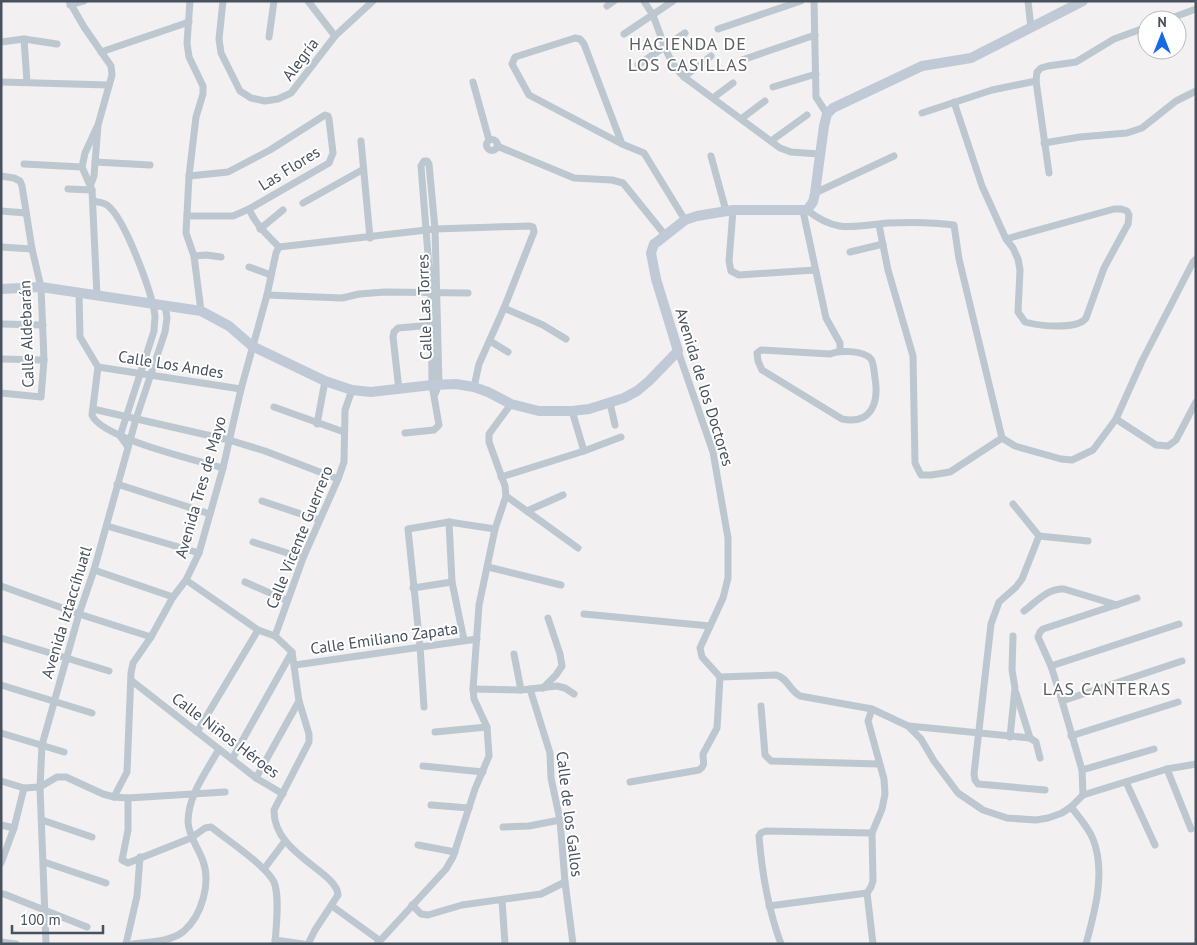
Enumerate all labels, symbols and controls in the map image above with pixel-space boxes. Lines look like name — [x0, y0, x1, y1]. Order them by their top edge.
north arrow — [1137, 10, 1187, 60]
text: N — [1157, 13, 1167, 31]
district label: HACIENDA DE LOS CASILLAS — [628, 32, 748, 76]
street label: Alegría — [277, 34, 323, 84]
street label: Las Flores — [255, 141, 324, 195]
street label: Calle Las Torres — [412, 253, 436, 360]
street label: Calle Aldebarán — [14, 280, 38, 388]
street label: Avenida de los Doctores — [671, 306, 739, 469]
street label: Calle Los Andes — [117, 346, 225, 382]
street label: Avenida Tres de Mayo — [170, 414, 230, 560]
street label: Calle Vicente Guerrero — [261, 463, 337, 611]
street label: Avenida Iztaccíhuatl — [36, 543, 96, 681]
street label: Calle Emiliano Zapata — [309, 618, 459, 658]
district label: LAS CANTERAS — [1043, 677, 1171, 700]
street label: Calle Niños Héroes — [168, 688, 284, 782]
street label: Calle de los Gallos — [552, 750, 588, 878]
scale bar — [12, 902, 104, 934]
text: 100 m — [20, 910, 61, 929]

